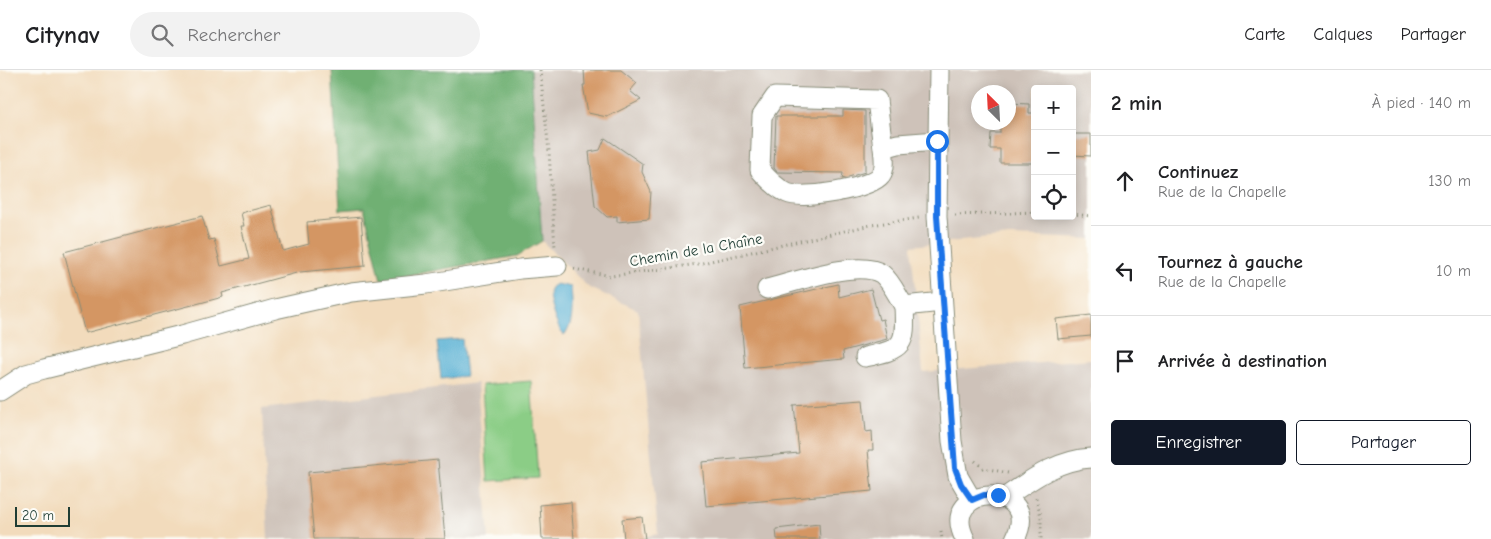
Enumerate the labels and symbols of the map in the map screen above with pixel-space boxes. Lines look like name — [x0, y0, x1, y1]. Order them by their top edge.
north arrow — [971, 85, 1016, 130]
route start — [926, 130, 949, 153]
street label: Chemin de la Chaîne — [628, 229, 764, 271]
route end — [987, 484, 1010, 507]
scale bar — [15, 504, 70, 527]

